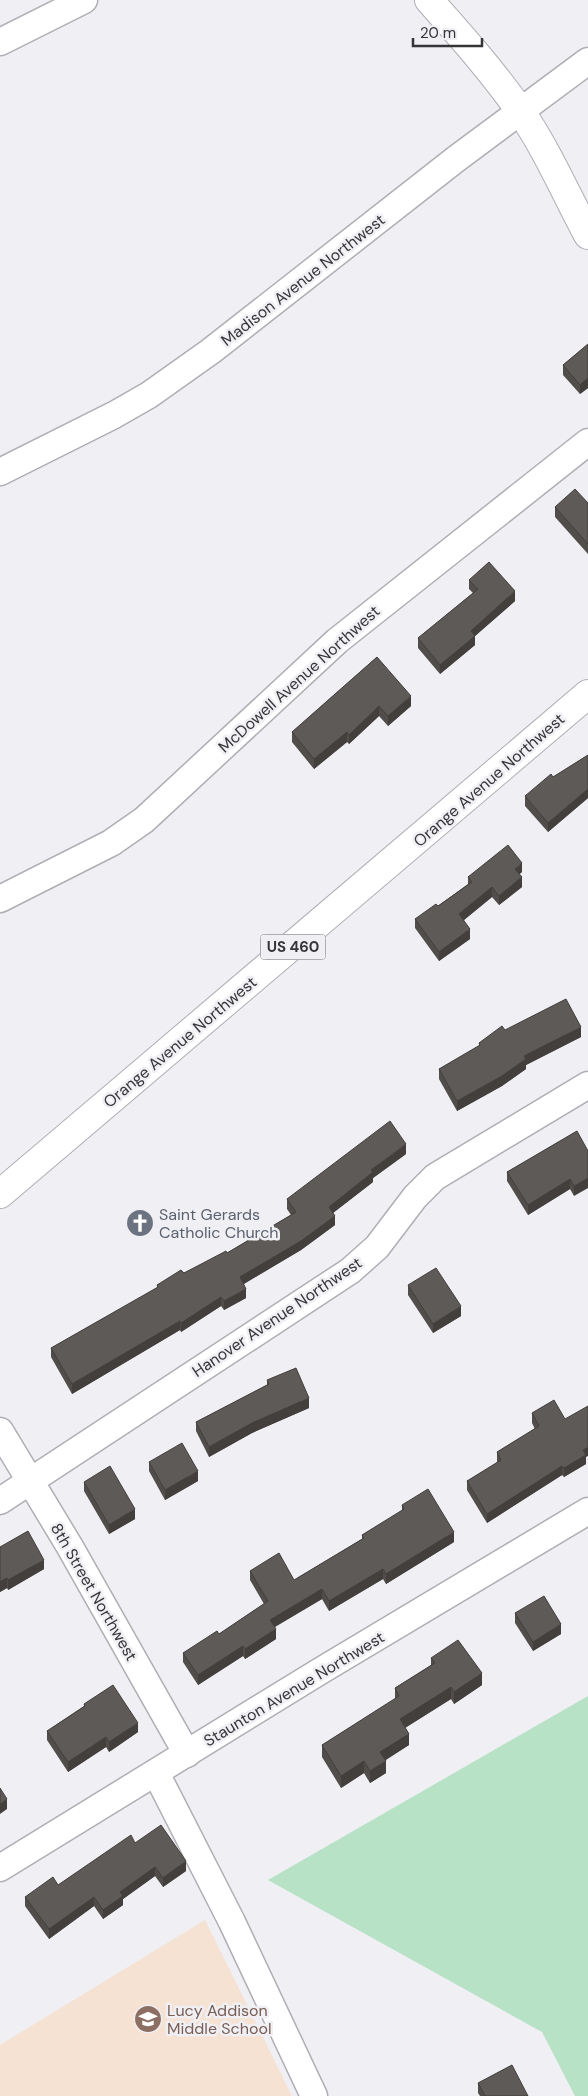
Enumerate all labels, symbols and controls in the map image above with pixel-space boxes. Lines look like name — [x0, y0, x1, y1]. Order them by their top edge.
scale bar — [413, 15, 482, 47]
text: 20 m — [420, 23, 456, 43]
street label: Madison Avenue Northwest — [217, 209, 389, 351]
street label: McDowell Avenue Northwest — [214, 601, 384, 757]
street label: Orange Avenue Northwest — [409, 709, 569, 851]
road number: US 460 — [260, 934, 326, 960]
street label: Orange Avenue Northwest — [99, 972, 261, 1112]
place label: Saint Gerards Catholic Church — [159, 1204, 279, 1243]
church icon: Saint Gerards Catholic Church — [125, 1208, 155, 1238]
street label: Hanover Avenue Northwest — [188, 1252, 366, 1382]
street label: 8th Street Northwest — [46, 1519, 142, 1665]
street label: Staunton Avenue Northwest — [200, 1627, 388, 1751]
place label: Lucy Addison Middle School — [167, 2000, 271, 2039]
school or university icon: Lucy Addison Middle School — [133, 2004, 163, 2034]

